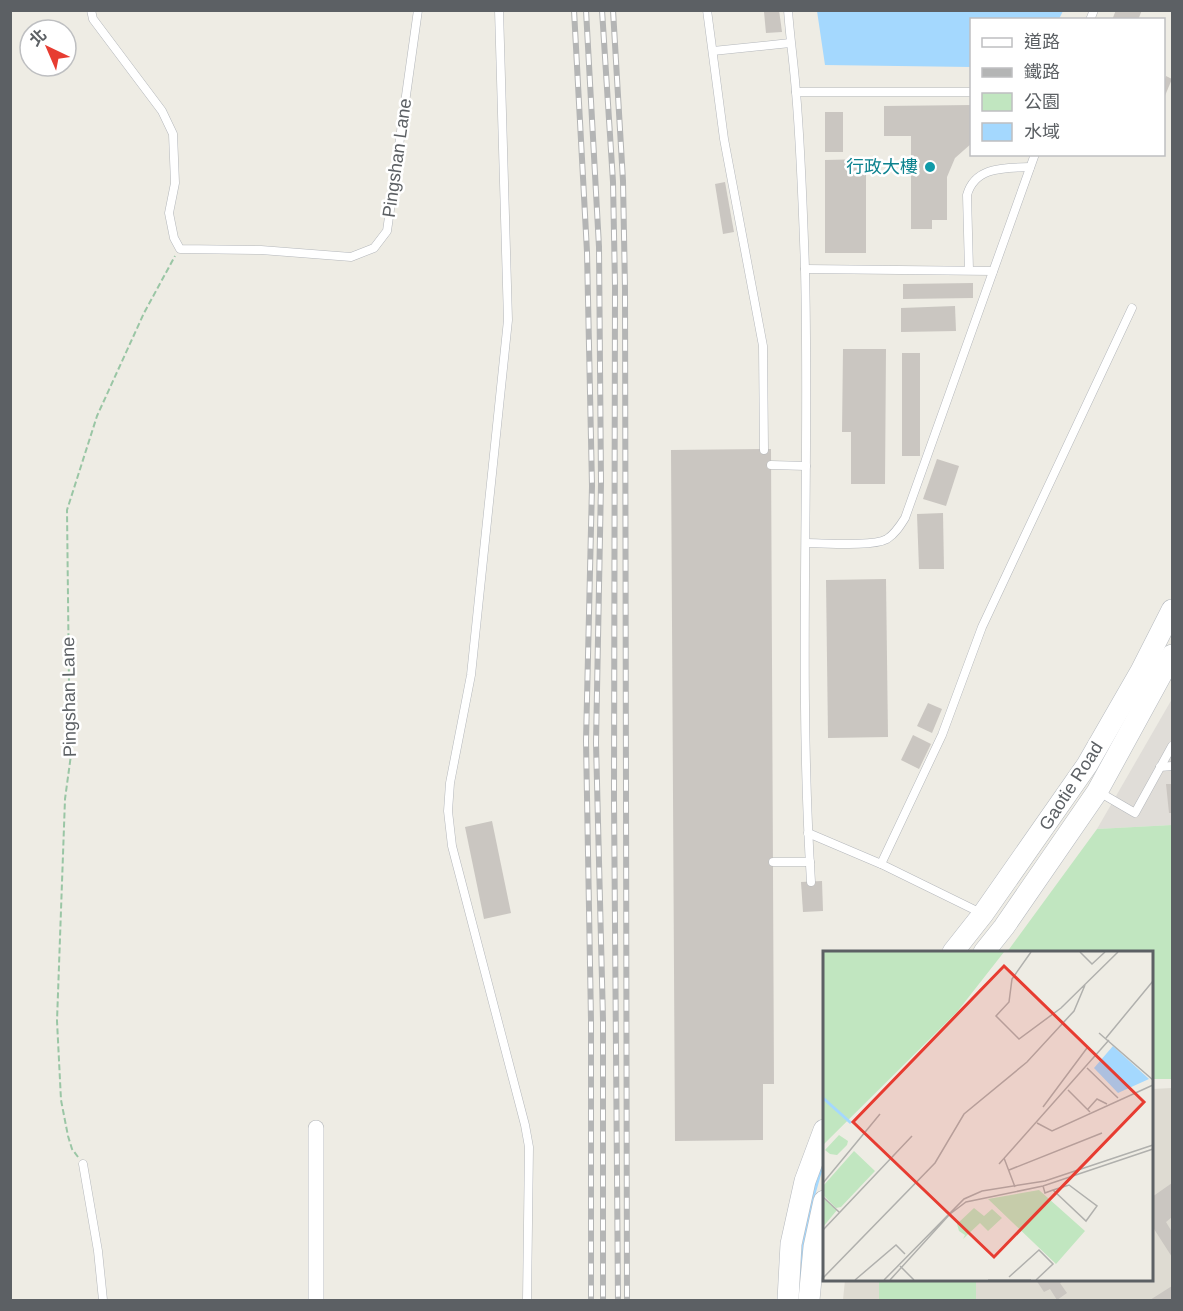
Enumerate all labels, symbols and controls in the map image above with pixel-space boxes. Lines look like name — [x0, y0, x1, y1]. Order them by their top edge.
north arrow — [18, 18, 78, 78]
legend — [970, 18, 1165, 156]
text: 北 — [26, 26, 50, 49]
text: 道路 — [1024, 32, 1060, 52]
text: 鐵路 — [1024, 62, 1060, 82]
text: 公園 — [1024, 92, 1060, 112]
street label: Pingshan Lane — [379, 97, 415, 219]
text: 水域 — [1024, 122, 1060, 142]
place label: 行政大樓 — [846, 157, 918, 177]
marker: 行政大樓 — [923, 160, 937, 174]
street label: Pingshan Lane — [58, 637, 80, 757]
street label: Gaotie Road — [1035, 738, 1107, 834]
inset map — [823, 951, 1153, 1281]

